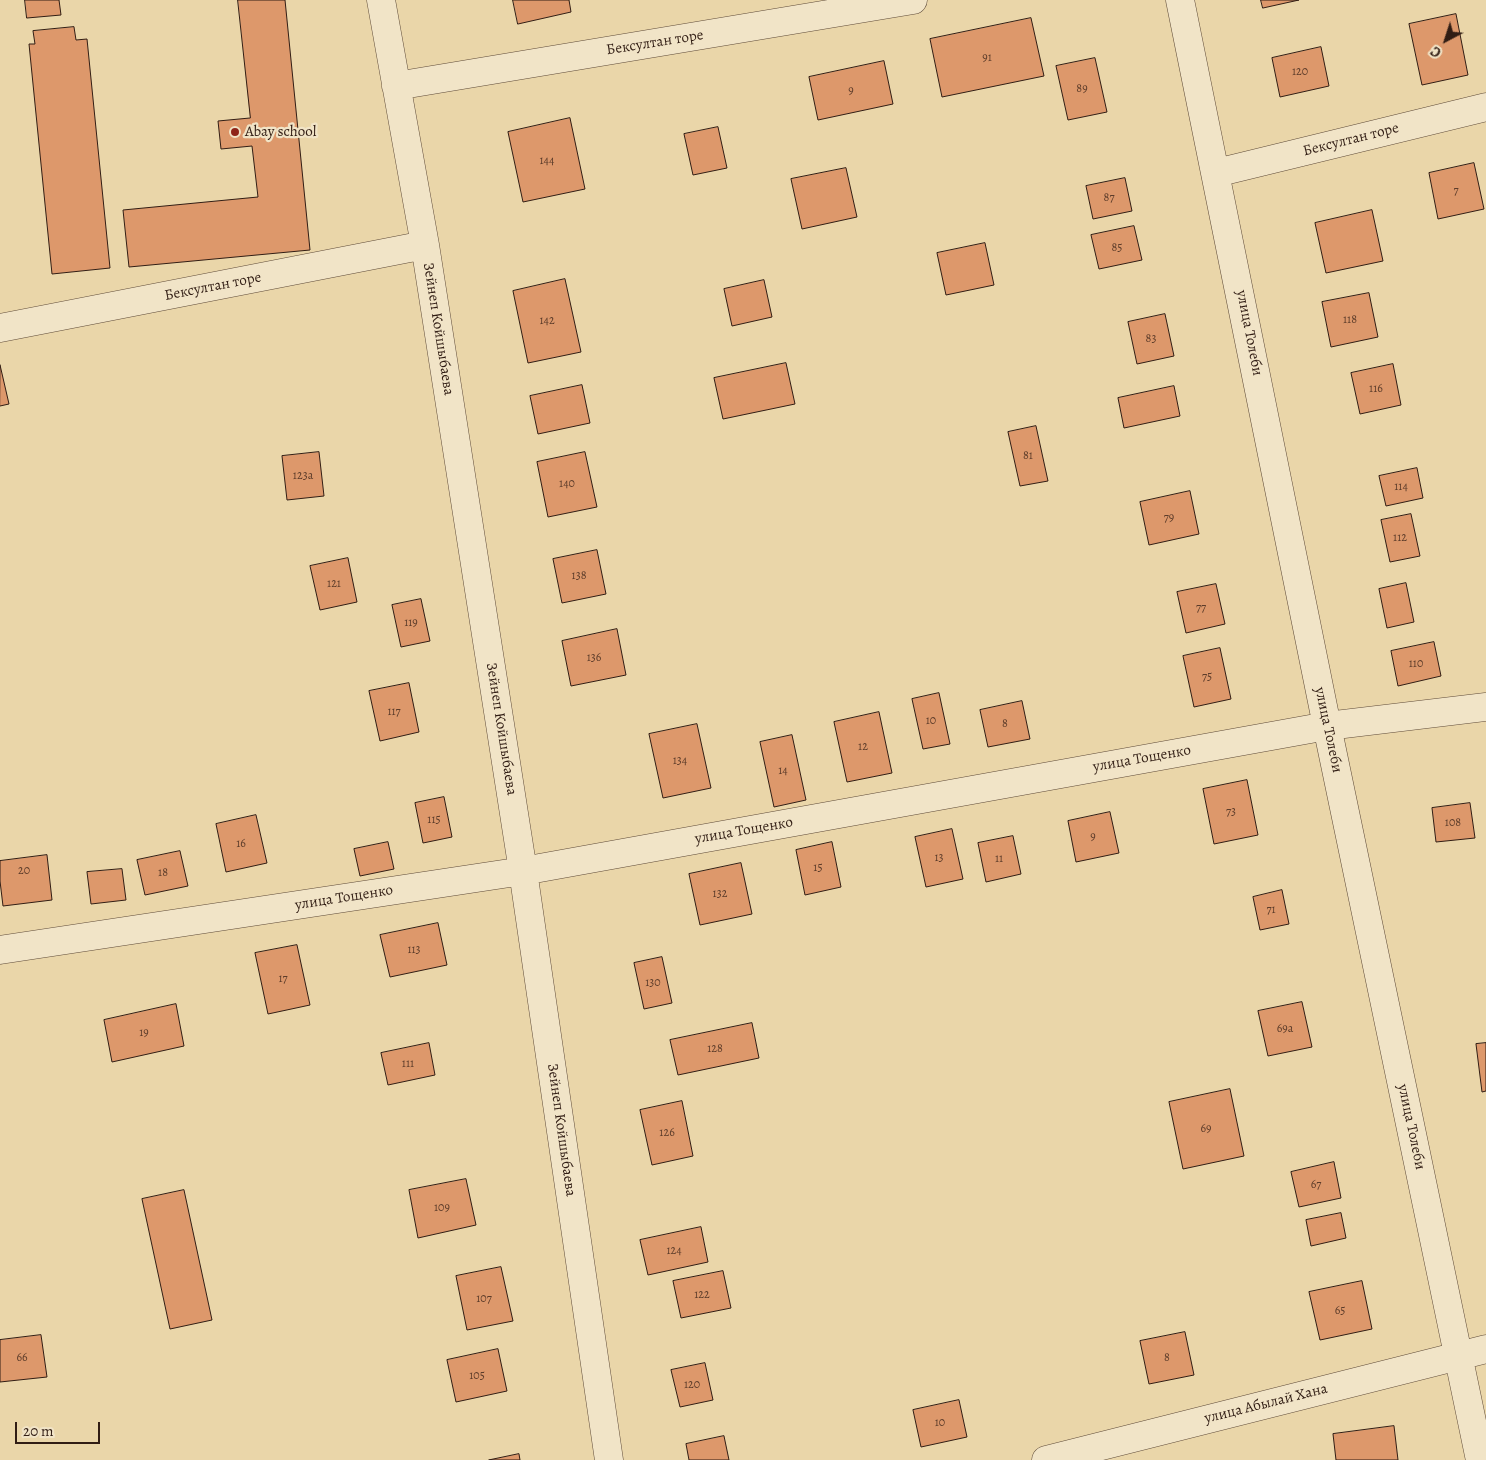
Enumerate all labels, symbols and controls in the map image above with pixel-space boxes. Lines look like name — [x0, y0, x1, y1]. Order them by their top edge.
north arrow — [1421, 15, 1471, 65]
street label: Бексултан торе — [605, 26, 705, 60]
text: С — [1427, 42, 1445, 62]
house number: 91 — [982, 51, 992, 65]
house number: 120 — [1292, 65, 1308, 79]
house number: 89 — [1076, 82, 1088, 96]
house number: 9 — [848, 84, 854, 98]
street label: Бексултан торе — [1301, 119, 1401, 161]
place label: Abay school — [245, 123, 316, 141]
marker: Abay school — [229, 126, 241, 138]
house number: 144 — [540, 154, 554, 168]
house number: 7 — [1453, 184, 1459, 198]
house number: 87 — [1104, 191, 1114, 205]
house number: 85 — [1112, 241, 1122, 255]
street label: Зейнеп Койшыбаева — [419, 261, 457, 397]
street label: Бексултан торе — [163, 269, 263, 305]
street label: улица Толеби — [1232, 289, 1266, 377]
house number: 118 — [1343, 313, 1357, 327]
house number: 142 — [539, 314, 555, 328]
house number: 83 — [1146, 332, 1156, 346]
house number: 116 — [1369, 382, 1383, 396]
house number: 81 — [1023, 449, 1033, 463]
house number: 123а — [293, 469, 313, 483]
house number: 140 — [559, 477, 575, 491]
house number: 114 — [1394, 480, 1408, 494]
house number: 79 — [1164, 511, 1174, 525]
house number: 112 — [1393, 531, 1407, 545]
house number: 138 — [572, 569, 586, 583]
house number: 121 — [327, 577, 341, 591]
house number: 77 — [1196, 601, 1206, 615]
house number: 119 — [404, 616, 418, 630]
house number: 136 — [587, 651, 601, 665]
house number: 110 — [1409, 657, 1423, 671]
street label: Зейнеп Койшыбаева — [482, 661, 520, 797]
house number: 75 — [1202, 670, 1212, 684]
street label: улица Толеби — [1310, 686, 1346, 774]
house number: 117 — [387, 705, 401, 719]
house number: 10 — [926, 714, 936, 728]
house number: 8 — [1002, 717, 1008, 731]
house number: 12 — [858, 740, 868, 754]
street label: улица Тощенко — [1092, 742, 1192, 776]
house number: 134 — [673, 754, 687, 768]
house number: 14 — [778, 764, 788, 778]
house number: 73 — [1226, 805, 1236, 819]
house number: 115 — [427, 813, 441, 827]
street label: улица Тощенко — [694, 814, 794, 848]
house number: 108 — [1445, 816, 1461, 830]
house number: 9 — [1090, 830, 1096, 844]
house number: 16 — [236, 837, 246, 851]
house number: 13 — [934, 851, 944, 865]
house number: 11 — [995, 852, 1003, 866]
house number: 15 — [813, 861, 823, 875]
house number: 20 — [18, 864, 30, 878]
house number: 18 — [158, 866, 168, 880]
street label: улица Тощенко — [294, 881, 394, 915]
house number: 132 — [713, 887, 727, 901]
house number: 71 — [1266, 903, 1276, 917]
house number: 113 — [407, 943, 421, 957]
house number: 17 — [278, 972, 288, 986]
house number: 130 — [645, 976, 661, 990]
house number: 69а — [1277, 1022, 1293, 1036]
house number: 19 — [139, 1026, 149, 1040]
house number: 128 — [707, 1042, 723, 1056]
house number: 111 — [402, 1057, 414, 1071]
street label: Зейнеп Койшыбаева — [543, 1062, 579, 1198]
street label: улица Толеби — [1393, 1083, 1429, 1171]
house number: 69 — [1200, 1122, 1212, 1136]
house number: 126 — [659, 1126, 675, 1140]
house number: 67 — [1311, 1178, 1321, 1192]
house number: 109 — [434, 1201, 450, 1215]
house number: 124 — [666, 1244, 682, 1258]
house number: 122 — [694, 1288, 710, 1302]
house number: 107 — [476, 1292, 492, 1306]
house number: 65 — [1335, 1304, 1345, 1318]
house number: 66 — [16, 1351, 28, 1365]
house number: 8 — [1164, 1351, 1170, 1365]
house number: 105 — [469, 1369, 485, 1383]
house number: 120 — [684, 1378, 700, 1392]
street label: улица Абылай Хана — [1203, 1380, 1329, 1428]
scale bar — [18, 1412, 102, 1444]
house number: 10 — [935, 1416, 945, 1430]
text: 20 m — [23, 1421, 54, 1441]

